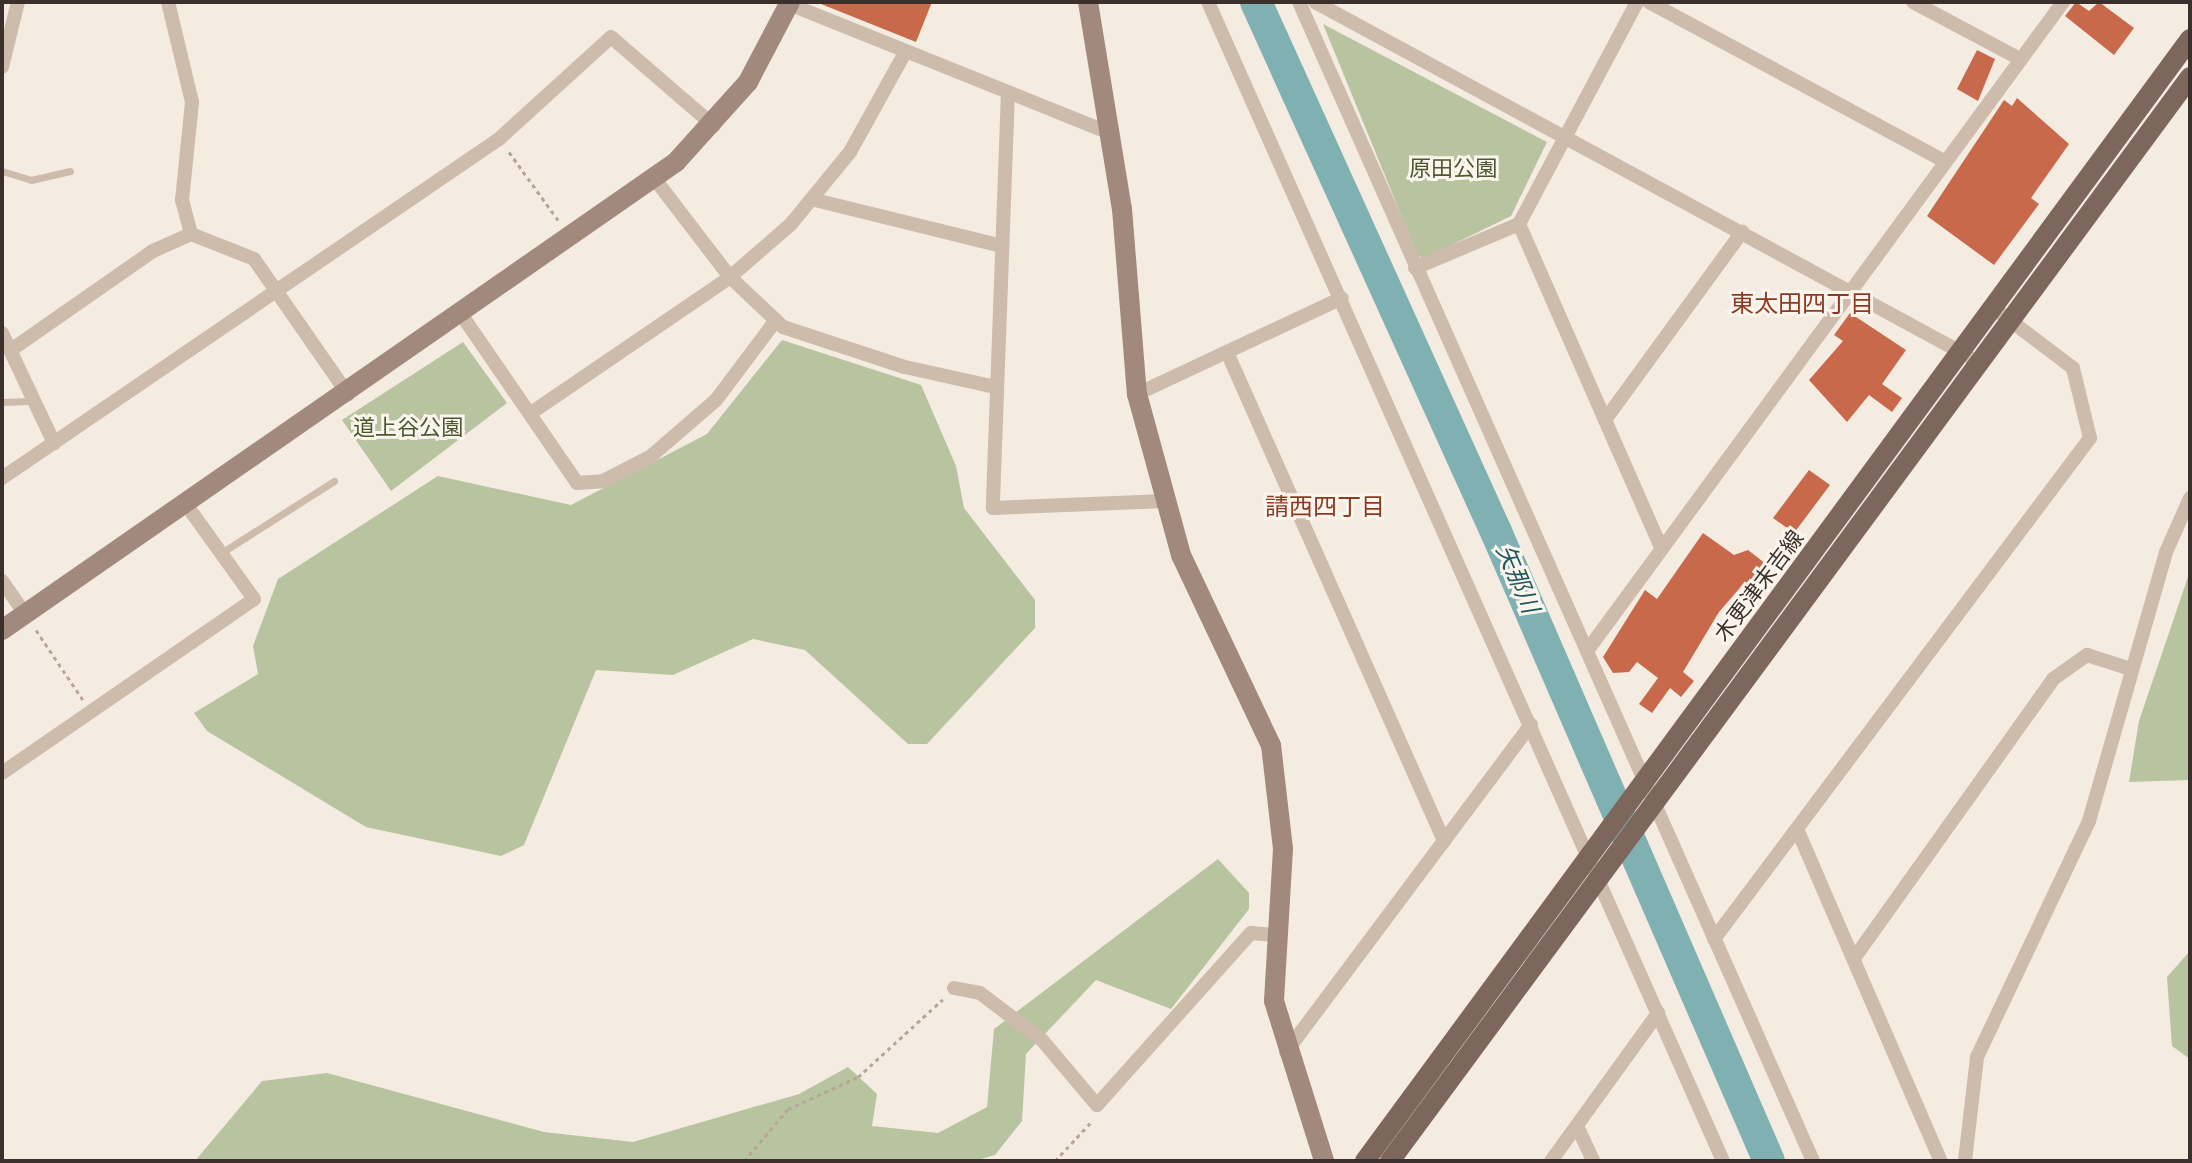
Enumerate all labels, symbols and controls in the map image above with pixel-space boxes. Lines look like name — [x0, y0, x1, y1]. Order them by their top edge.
park label: 原田公園 — [1409, 156, 1497, 182]
district label: 東太田四丁目 — [1730, 291, 1874, 319]
park label: 道上谷公園 — [353, 415, 463, 441]
district label: 請西四丁目 — [1265, 494, 1385, 522]
street label: 木更津末吉線 — [1709, 525, 1809, 647]
water label: 矢那川 — [1490, 540, 1544, 618]

